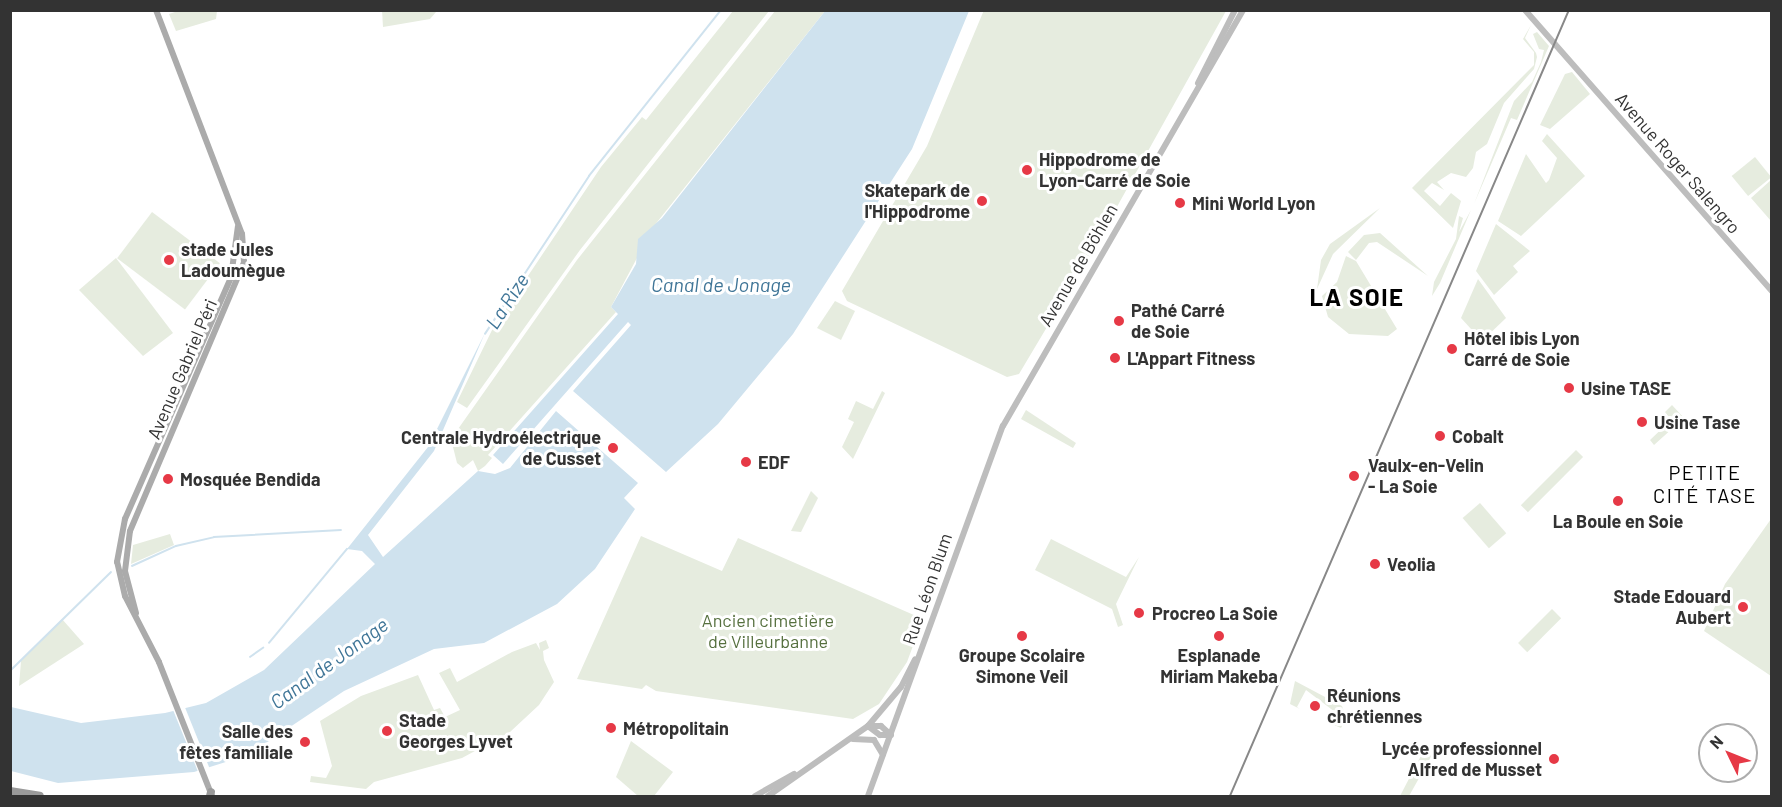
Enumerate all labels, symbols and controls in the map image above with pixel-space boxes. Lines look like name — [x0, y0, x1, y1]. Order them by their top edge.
street label: Avenue Roger Salengro — [1611, 88, 1745, 238]
place label: Hippodrome de Lyon-Carré de Soie — [1039, 149, 1191, 192]
marker: Hippodrome de Lyon-Carré de Soie — [1020, 163, 1034, 177]
place label: Skatepark de l'Hippodrome — [864, 180, 970, 222]
place label: Mini World Lyon — [1192, 192, 1315, 214]
marker: Skatepark de l'Hippodrome — [975, 194, 989, 208]
marker: Mini World Lyon — [1173, 196, 1187, 210]
street label: Avenue de Böhlen — [1034, 200, 1122, 330]
place label: stade Jules Ladoumègue — [181, 239, 285, 282]
marker: stade Jules Ladoumègue — [162, 253, 176, 267]
water label: La Rize — [480, 269, 534, 333]
water label: Canal de Jonage — [651, 272, 791, 296]
district label: LA SOIE — [1309, 283, 1405, 311]
street label: Avenue Gabriel Péri — [143, 296, 221, 442]
place label: Pathé Carré de Soie — [1131, 300, 1225, 342]
marker: Pathé Carré de Soie — [1112, 314, 1126, 328]
place label: Hôtel ibis Lyon Carré de Soie — [1464, 328, 1580, 370]
marker: Hôtel ibis Lyon Carré de Soie — [1445, 342, 1459, 356]
place label: L'Appart Fitness — [1127, 347, 1255, 369]
marker: L'Appart Fitness — [1108, 351, 1122, 365]
place label: Usine TASE — [1581, 377, 1671, 399]
marker: Usine TASE — [1562, 381, 1576, 395]
place label: Usine Tase — [1654, 411, 1740, 433]
marker: Usine Tase — [1635, 415, 1649, 429]
place label: Cobalt — [1452, 425, 1504, 447]
place label: Centrale Hydroélectrique de Cusset — [401, 427, 601, 470]
marker: Cobalt — [1433, 429, 1447, 443]
marker: Centrale Hydroélectrique de Cusset — [606, 441, 620, 455]
place label: EDF — [758, 451, 790, 473]
marker: EDF — [739, 455, 753, 469]
place label: Vaulx-en-Velin - La Soie — [1368, 455, 1484, 498]
district label: PETITE CITÉ TASE — [1653, 461, 1757, 508]
marker: Vaulx-en-Velin - La Soie — [1345, 467, 1363, 485]
place label: Mosquée Bendida — [180, 468, 320, 490]
marker: Mosquée Bendida — [161, 472, 175, 486]
marker: La Boule en Soie — [1611, 494, 1625, 508]
place label: La Boule en Soie — [1553, 510, 1683, 532]
street label: Rue Léon Blum — [898, 530, 956, 648]
place label: Veolia — [1387, 553, 1435, 575]
marker: Veolia — [1368, 557, 1382, 571]
place label: Stade Edouard Aubert — [1613, 586, 1731, 628]
marker: Stade Edouard Aubert — [1736, 600, 1750, 614]
place label: Procreo La Soie — [1152, 602, 1278, 624]
marker: Procreo La Soie — [1130, 604, 1148, 622]
park label: Ancien cimetière de Villeurbanne — [702, 610, 834, 652]
water label: Canal de Jonage — [265, 612, 393, 714]
marker: Groupe Scolaire Simone Veil — [1015, 629, 1029, 643]
marker: Esplanade Miriam Makeba — [1212, 629, 1226, 643]
place label: Groupe Scolaire Simone Veil — [959, 645, 1085, 688]
place label: Esplanade Miriam Makeba — [1160, 645, 1278, 688]
place label: Réunions chrétiennes — [1327, 685, 1422, 728]
marker: Réunions chrétiennes — [1308, 699, 1322, 713]
place label: Stade Georges Lyvet — [399, 710, 513, 752]
place label: Métropolitain — [623, 717, 729, 739]
place label: Salle des fêtes familiale — [179, 721, 293, 764]
marker: Métropolitain — [604, 721, 618, 735]
north arrow — [1698, 723, 1758, 783]
marker: Stade Georges Lyvet — [380, 724, 394, 738]
text: N — [1705, 731, 1727, 752]
marker: Salle des fêtes familiale — [298, 735, 312, 749]
place label: Lycée professionnel Alfred de Musset — [1382, 738, 1542, 780]
marker: Lycée professionnel Alfred de Musset — [1547, 752, 1561, 766]

